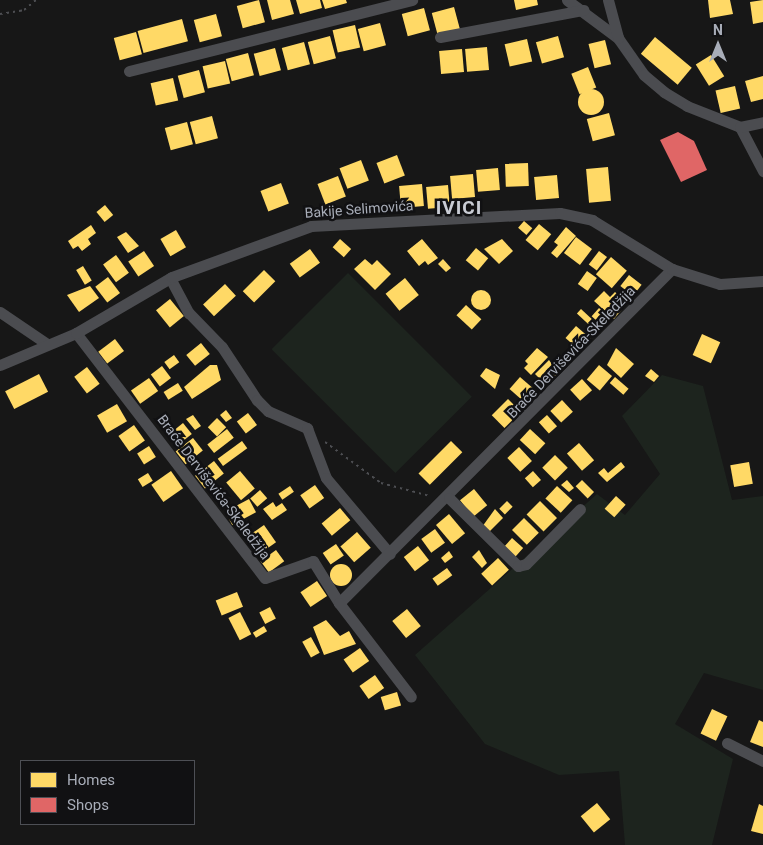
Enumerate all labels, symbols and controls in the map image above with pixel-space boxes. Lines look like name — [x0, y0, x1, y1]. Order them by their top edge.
north arrow — [693, 20, 743, 70]
text: N — [713, 22, 723, 38]
street label: Bakije Selimovića — [304, 197, 414, 221]
district label: IVICI — [435, 197, 483, 219]
street label: Braće Derviševića-Skeledžija — [503, 283, 639, 421]
street label: Braće Derviševića-Skeledžija — [154, 411, 274, 563]
legend — [20, 760, 195, 825]
text: Homes — [67, 771, 115, 789]
text: Shops — [67, 796, 109, 814]

